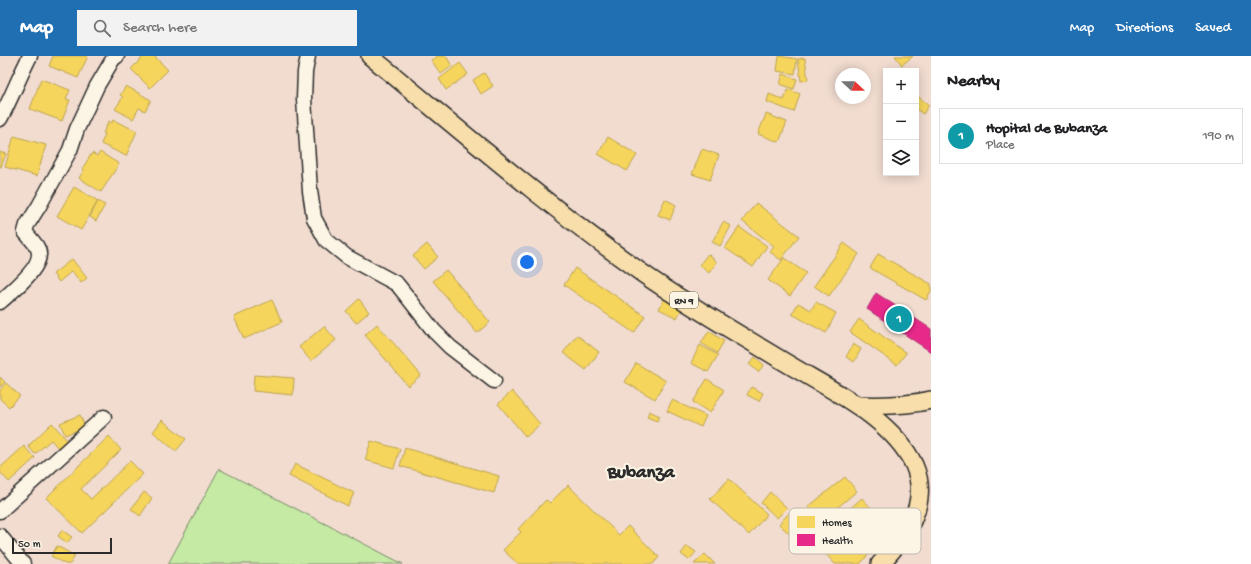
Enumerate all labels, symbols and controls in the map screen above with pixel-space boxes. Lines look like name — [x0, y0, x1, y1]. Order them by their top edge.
search box — [77, 10, 357, 46]
text: Map — [20, 17, 53, 40]
icon: search — [91, 17, 113, 39]
text: Search here — [123, 19, 197, 37]
text: Map — [1070, 20, 1094, 37]
text: Directions — [1116, 20, 1173, 37]
text: Saved — [1195, 20, 1231, 37]
north arrow — [835, 68, 871, 104]
map controls — [883, 68, 919, 176]
button: + — [883, 68, 919, 104]
text: Nearby — [947, 72, 1000, 92]
button: − — [883, 104, 919, 140]
text: Hopital de Bubanza — [986, 120, 1107, 138]
text: 1 — [958, 129, 964, 144]
text: 190 m — [1203, 129, 1234, 144]
text: Place — [986, 138, 1014, 153]
button: layers — [883, 140, 919, 176]
your location — [517, 252, 537, 272]
road number: RN 9 — [670, 292, 698, 308]
pin: 1 — [886, 304, 912, 334]
district label: Bubanza — [606, 462, 676, 485]
legend — [789, 508, 921, 554]
text: Homes — [822, 518, 852, 530]
scale bar — [12, 536, 112, 555]
text: Health — [822, 536, 853, 548]
text: 50 m — [18, 539, 40, 551]

